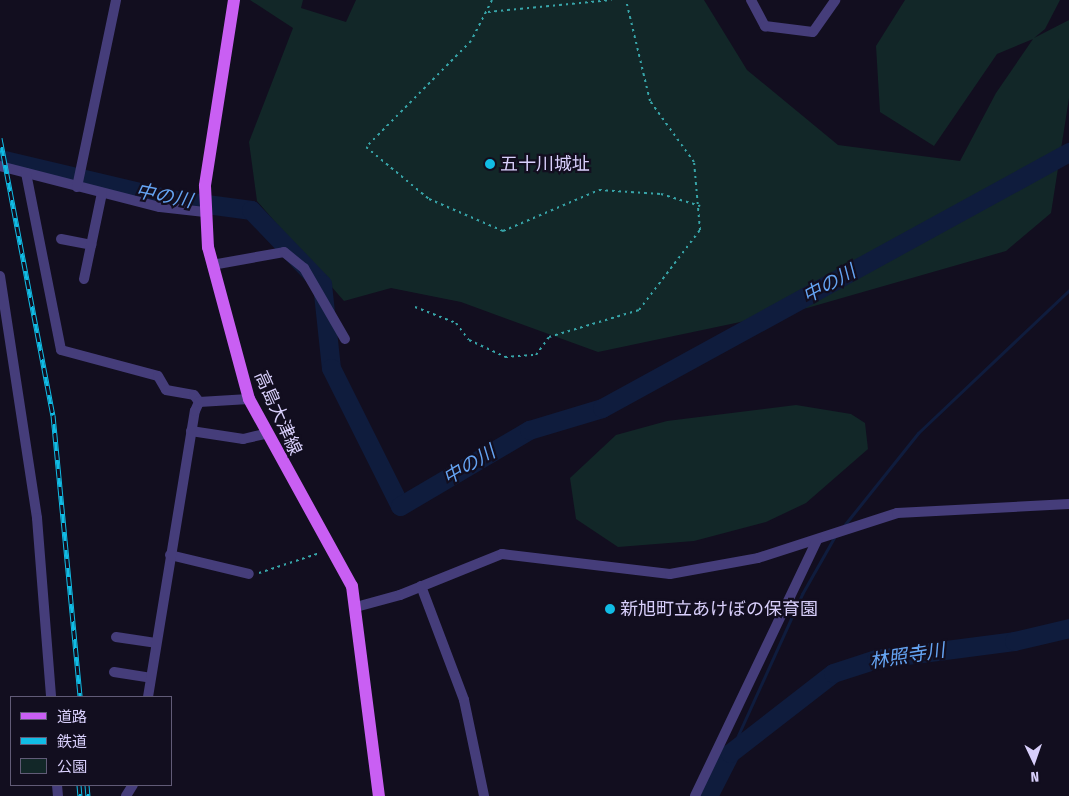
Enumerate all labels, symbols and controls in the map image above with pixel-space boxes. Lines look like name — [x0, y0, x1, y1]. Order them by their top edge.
place label: 五十川城址 — [500, 153, 590, 175]
marker: 五十川城址 — [484, 158, 496, 170]
water label: 中の川 — [134, 179, 194, 213]
water label: 中の川 — [799, 260, 859, 308]
street label: 高島大津線 — [250, 367, 306, 459]
water label: 中の川 — [439, 441, 499, 489]
place label: 新旭町立あけぼの保育園 — [620, 598, 818, 620]
marker: 新旭町立あけぼの保育園 — [604, 603, 616, 615]
water label: 林照寺川 — [868, 639, 946, 673]
legend — [10, 696, 172, 786]
text: 道路 — [57, 708, 87, 726]
text: 鉄道 — [57, 733, 87, 751]
north arrow — [1009, 736, 1059, 786]
text: 公園 — [57, 758, 87, 776]
text: N — [1030, 768, 1039, 785]

